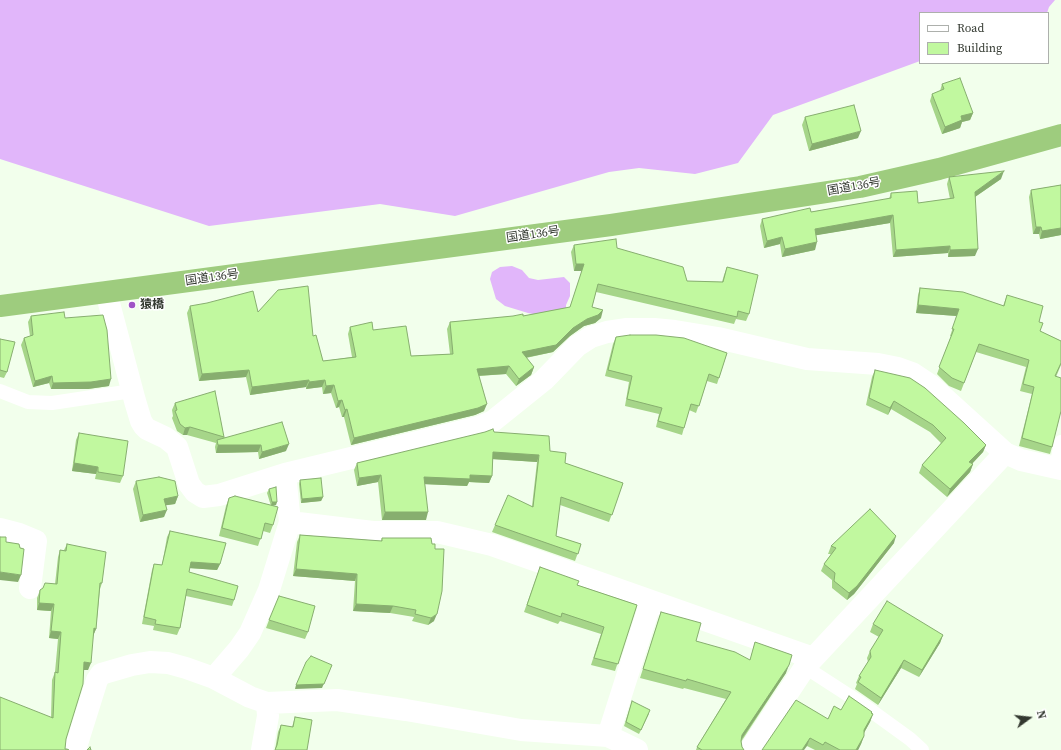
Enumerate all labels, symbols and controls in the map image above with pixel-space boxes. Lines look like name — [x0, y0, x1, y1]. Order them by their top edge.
legend — [919, 12, 1049, 64]
text: Road — [957, 20, 984, 36]
text: Building — [957, 40, 1002, 56]
street label: 国道136号 — [826, 175, 882, 199]
street label: 国道136号 — [505, 224, 561, 246]
street label: 国道136号 — [184, 267, 240, 289]
place label: 猿橋 — [140, 298, 164, 312]
marker: 猿橋 — [127, 300, 137, 310]
north arrow — [1009, 698, 1049, 738]
text: N — [1033, 709, 1049, 721]

